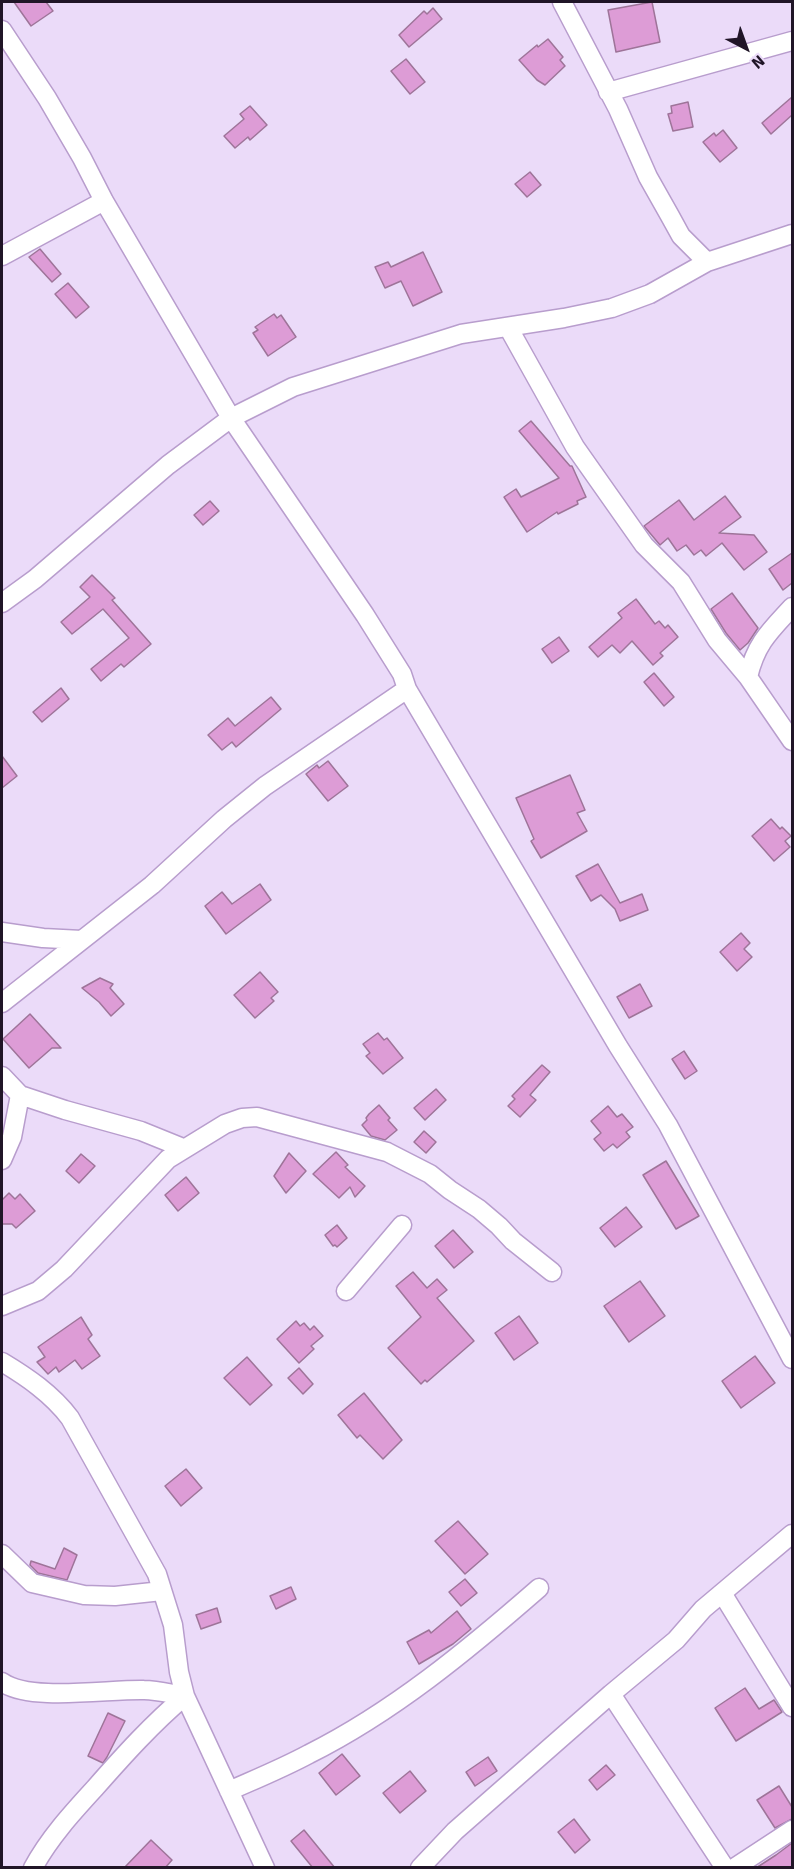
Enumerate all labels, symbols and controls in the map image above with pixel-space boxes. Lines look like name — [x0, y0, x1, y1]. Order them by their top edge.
north arrow — [716, 18, 776, 78]
text: N — [747, 50, 769, 73]

